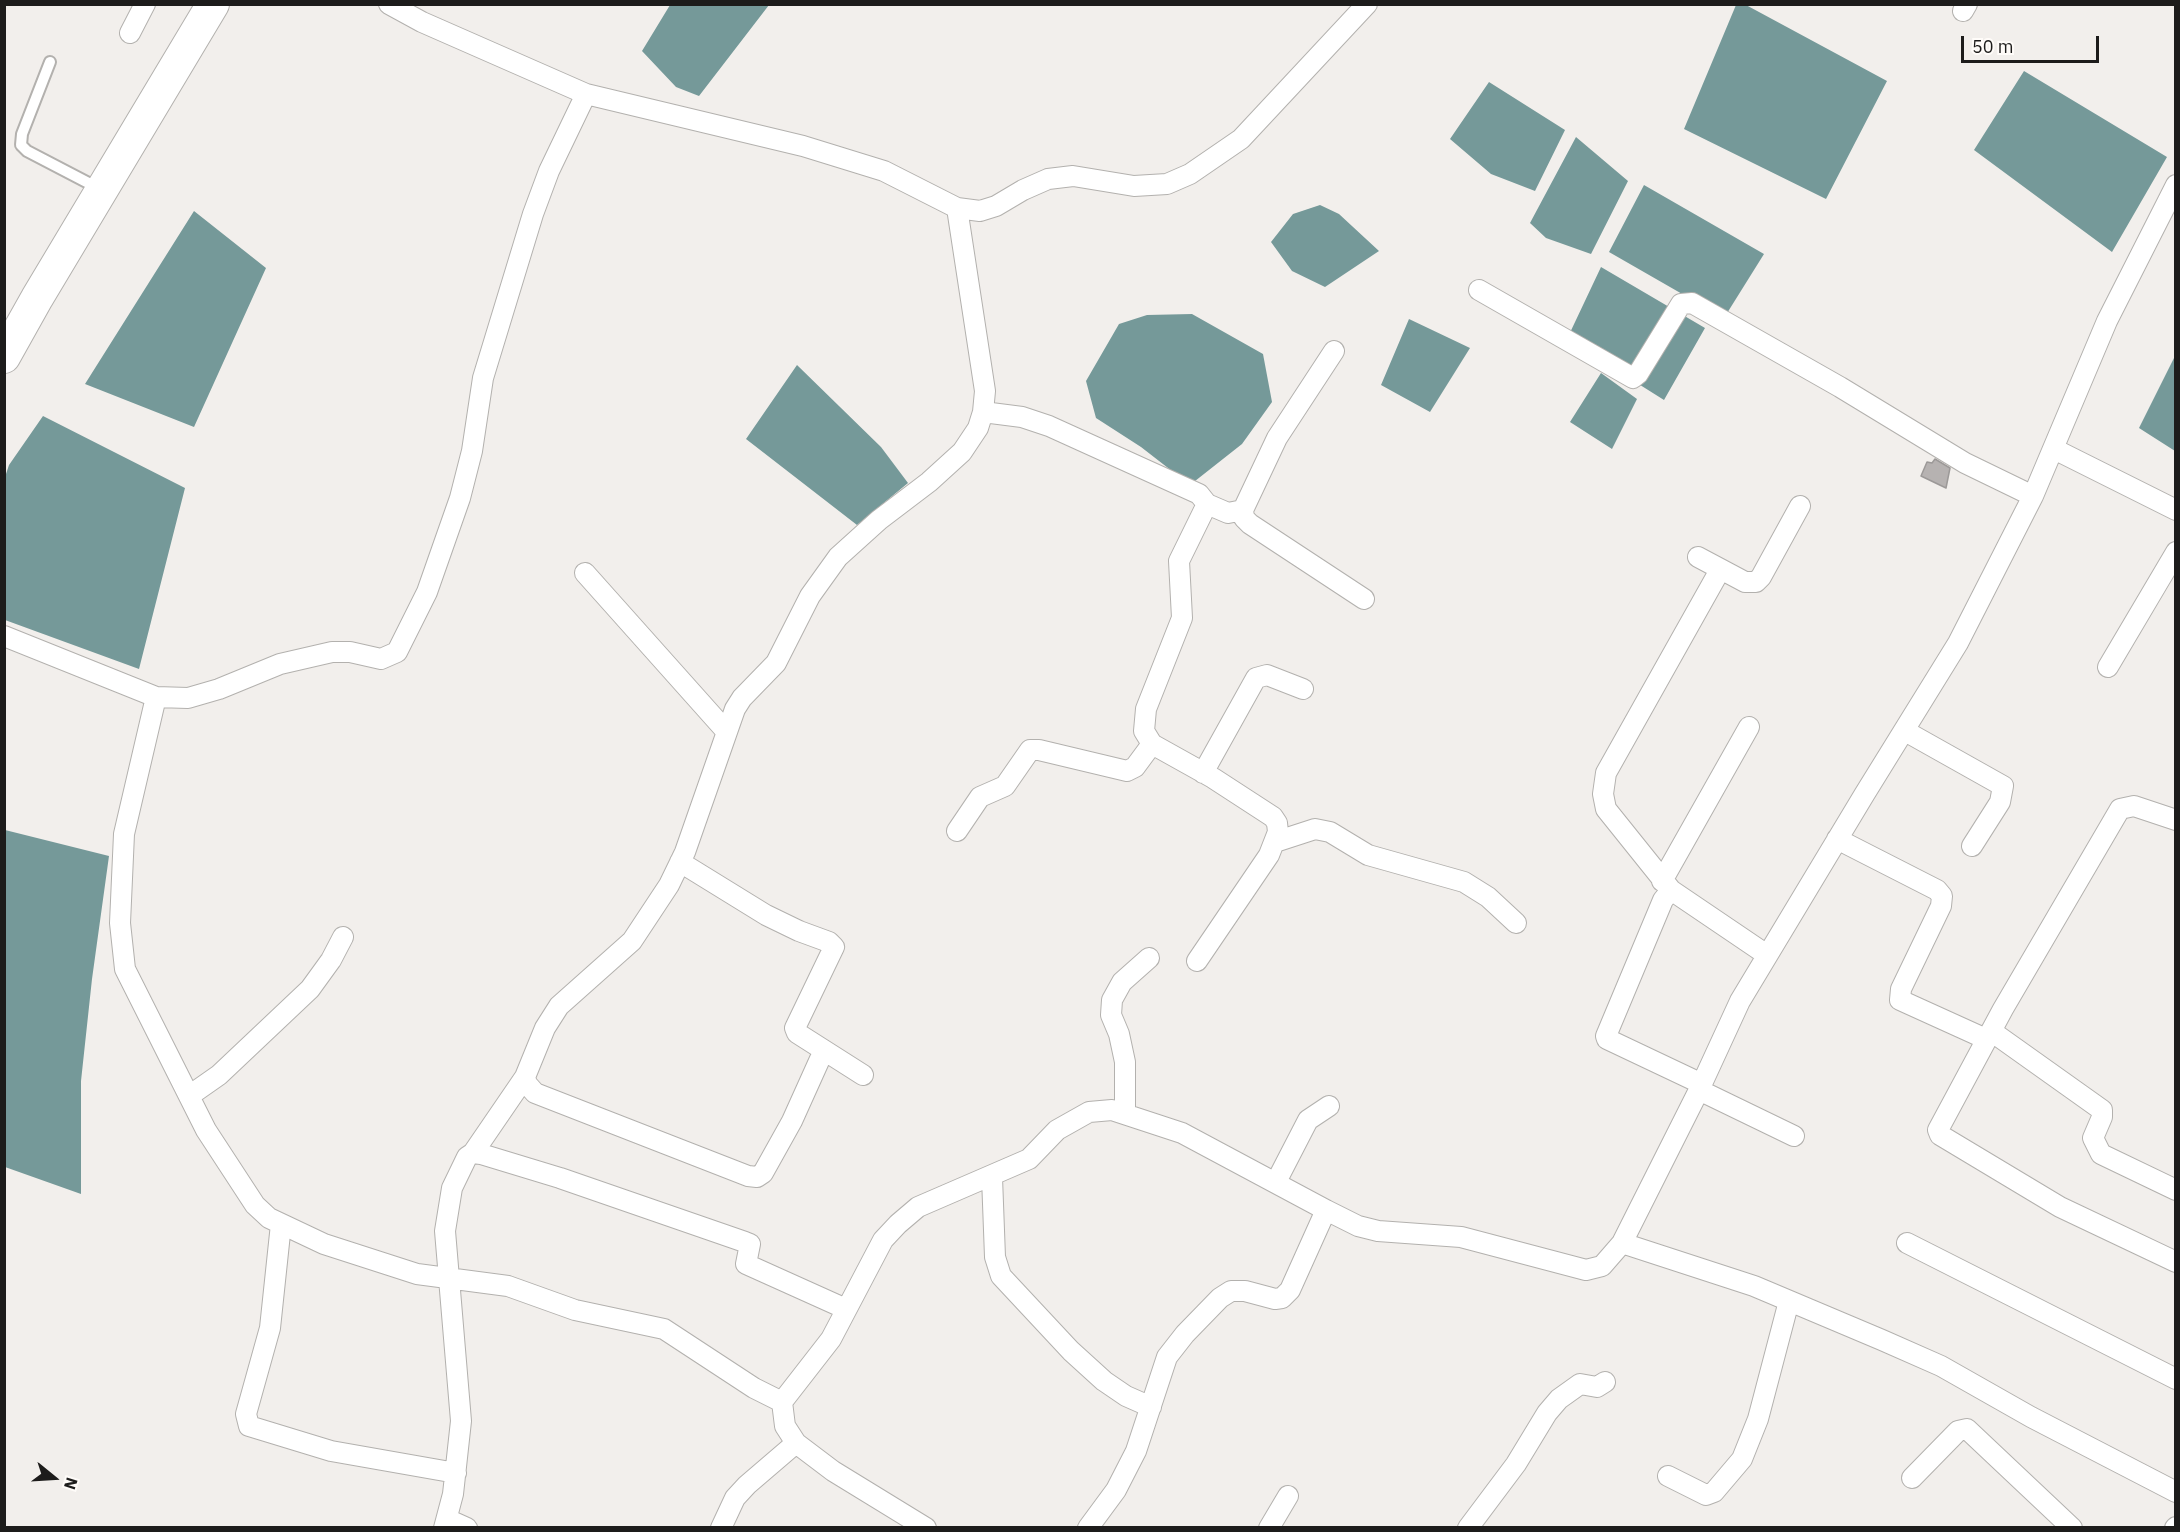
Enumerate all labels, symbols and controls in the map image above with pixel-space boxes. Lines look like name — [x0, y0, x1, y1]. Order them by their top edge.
scale bar — [1964, 24, 2102, 62]
text: 50 m — [1972, 35, 2014, 58]
north arrow — [24, 1448, 84, 1508]
text: N — [60, 1475, 82, 1492]

